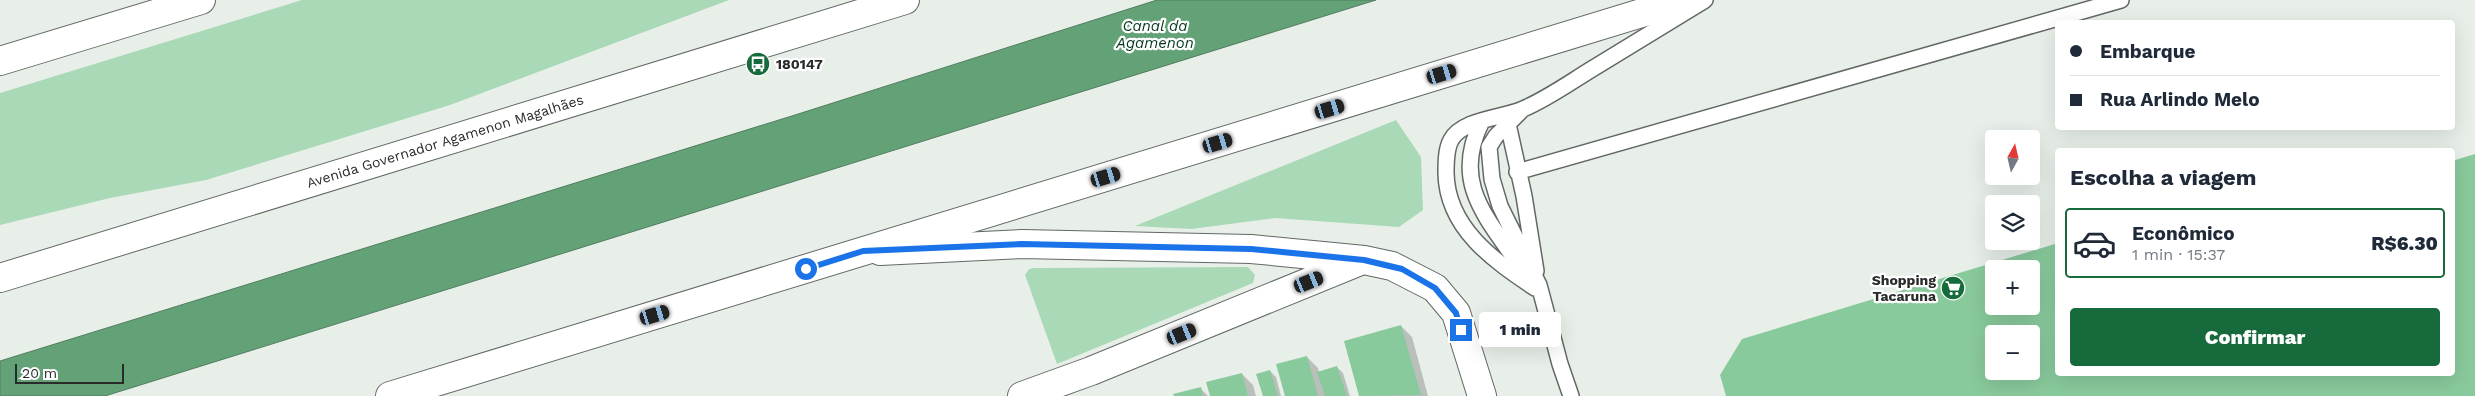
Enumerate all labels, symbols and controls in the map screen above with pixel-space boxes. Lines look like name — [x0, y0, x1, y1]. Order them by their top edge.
water label: Canal da Agamenon — [1115, 17, 1194, 52]
text: Embarque — [2100, 40, 2195, 63]
bus stop icon: 180147 — [745, 51, 771, 77]
place label: 180147 — [776, 56, 823, 72]
car — [1425, 62, 1458, 86]
text: Rua Arlindo Melo — [2100, 88, 2260, 111]
street label: Avenida Governador Agamenon Magalhães — [305, 91, 585, 191]
car — [1313, 97, 1346, 121]
north arrow — [1985, 130, 2040, 185]
map controls — [1985, 130, 2040, 380]
car — [1201, 131, 1234, 155]
car — [1089, 165, 1122, 189]
text: Escolha a viagem — [2070, 165, 2257, 190]
button: layers — [1985, 195, 2040, 250]
icon: car — [2072, 221, 2117, 266]
text: Econômico — [2132, 222, 2235, 245]
text: R$6.30 — [2371, 232, 2438, 255]
text: 1 min · 15:37 — [2132, 245, 2225, 264]
route start — [795, 258, 817, 280]
button: + — [1985, 260, 2040, 315]
car — [1292, 269, 1325, 295]
place label: Shopping Tacaruna — [1872, 272, 1937, 304]
supermarket icon: Shopping Tacaruna — [1940, 275, 1966, 301]
car — [638, 303, 671, 327]
button: Confirmar — [2070, 308, 2440, 366]
callout: 1 min — [1478, 312, 1561, 348]
route end — [1450, 319, 1472, 341]
text: 1 min — [1499, 320, 1541, 339]
car — [1165, 321, 1198, 347]
button: − — [1985, 325, 2040, 380]
scale bar — [15, 361, 124, 384]
text: 20 m — [22, 365, 57, 381]

